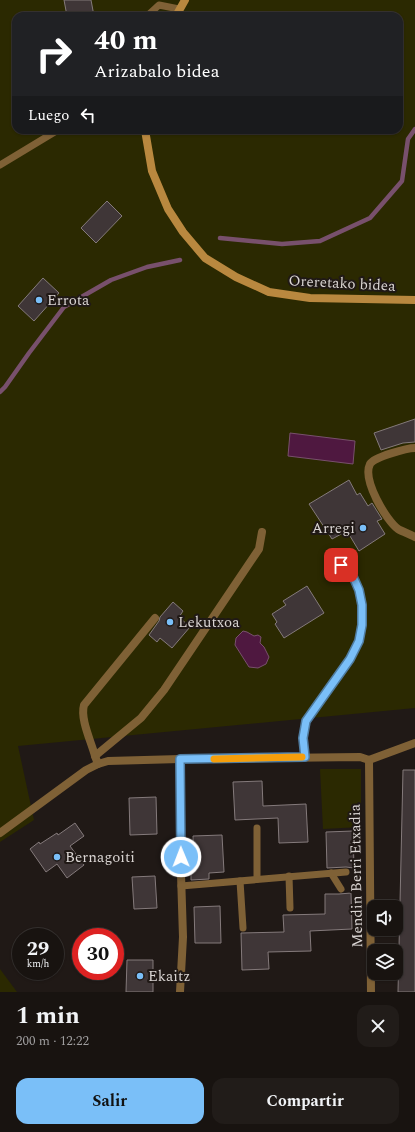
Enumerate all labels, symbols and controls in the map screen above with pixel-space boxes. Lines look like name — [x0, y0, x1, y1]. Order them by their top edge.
text: 40 m — [94, 19, 158, 62]
icon: right — [28, 28, 80, 80]
text: Arizabalo bidea — [94, 58, 219, 85]
text: Luego — [28, 104, 69, 127]
icon: left — [77, 104, 99, 126]
street label: Oreretako bidea — [288, 269, 397, 298]
place label: Errota — [47, 289, 90, 312]
marker: Errota — [34, 295, 44, 305]
place label: Arregi — [312, 517, 355, 540]
marker: Arregi — [358, 523, 368, 533]
pin — [324, 548, 358, 582]
icon: arrive — [330, 554, 352, 576]
place label: Lekutxoa — [178, 611, 240, 634]
marker: Lekutxoa — [165, 617, 175, 627]
street label: Mendin Berri Etxadia — [344, 803, 369, 948]
position arrow — [160, 836, 202, 878]
place label: Bernagoiti — [65, 846, 135, 869]
marker: Bernagoiti — [52, 852, 62, 862]
map controls — [367, 900, 403, 980]
button: sound — [367, 900, 403, 936]
speed limit sign: 30 — [72, 928, 124, 980]
text: 29 — [27, 934, 49, 964]
button: layers — [367, 944, 403, 980]
text: km/h — [27, 956, 49, 972]
place label: Ekaitz — [148, 965, 191, 988]
marker: Ekaitz — [135, 971, 145, 981]
text: 1 min — [16, 998, 80, 1034]
button: close — [357, 1005, 399, 1047]
text: 200 m · 12:22 — [16, 1031, 89, 1051]
button: Salir — [16, 1078, 204, 1124]
button: Compartir — [212, 1078, 399, 1124]

